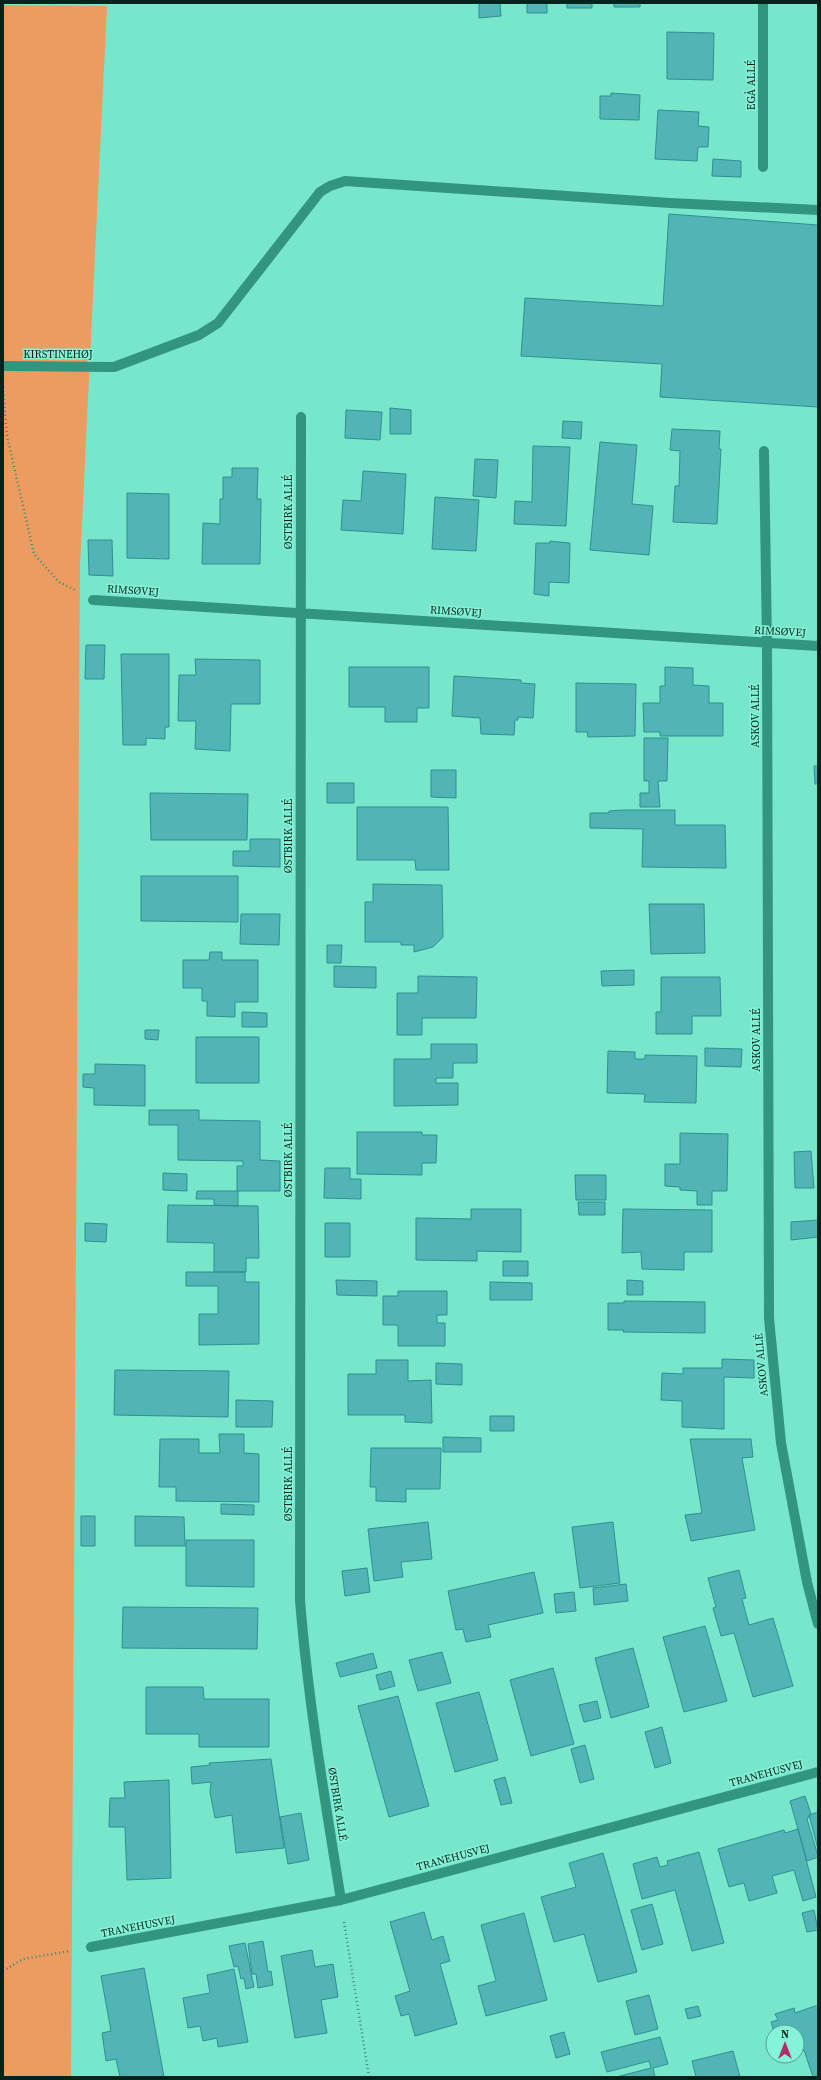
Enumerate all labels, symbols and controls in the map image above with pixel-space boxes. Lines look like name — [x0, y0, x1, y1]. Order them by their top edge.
street label: EGÅ ALLÉ — [744, 59, 759, 110]
street label: KIRSTINEHØJ — [23, 347, 93, 362]
street label: ØSTBIRK ALLÉ — [281, 475, 296, 549]
street label: RIMSØVEJ — [106, 581, 160, 600]
street label: RIMSØVEJ — [429, 602, 483, 621]
street label: RIMSØVEJ — [753, 623, 806, 640]
street label: ASKOV ALLÉ — [748, 684, 763, 748]
street label: ØSTBIRK ALLÉ — [281, 799, 296, 873]
street label: ASKOV ALLÉ — [749, 1008, 764, 1072]
street label: ØSTBIRK ALLÉ — [281, 1123, 296, 1197]
street label: ASKOV ALLÉ — [751, 1332, 772, 1397]
street label: ØSTBIRK ALLÉ — [281, 1447, 296, 1521]
street label: TRANEHUSVEJ — [728, 1756, 805, 1791]
street label: ØSTBIRK ALLÉ — [324, 1766, 351, 1842]
street label: TRANEHUSVEJ — [415, 1840, 492, 1875]
street label: TRANEHUSVEJ — [100, 1912, 177, 1941]
north arrow — [765, 2024, 805, 2064]
text: N — [781, 2027, 789, 2042]

